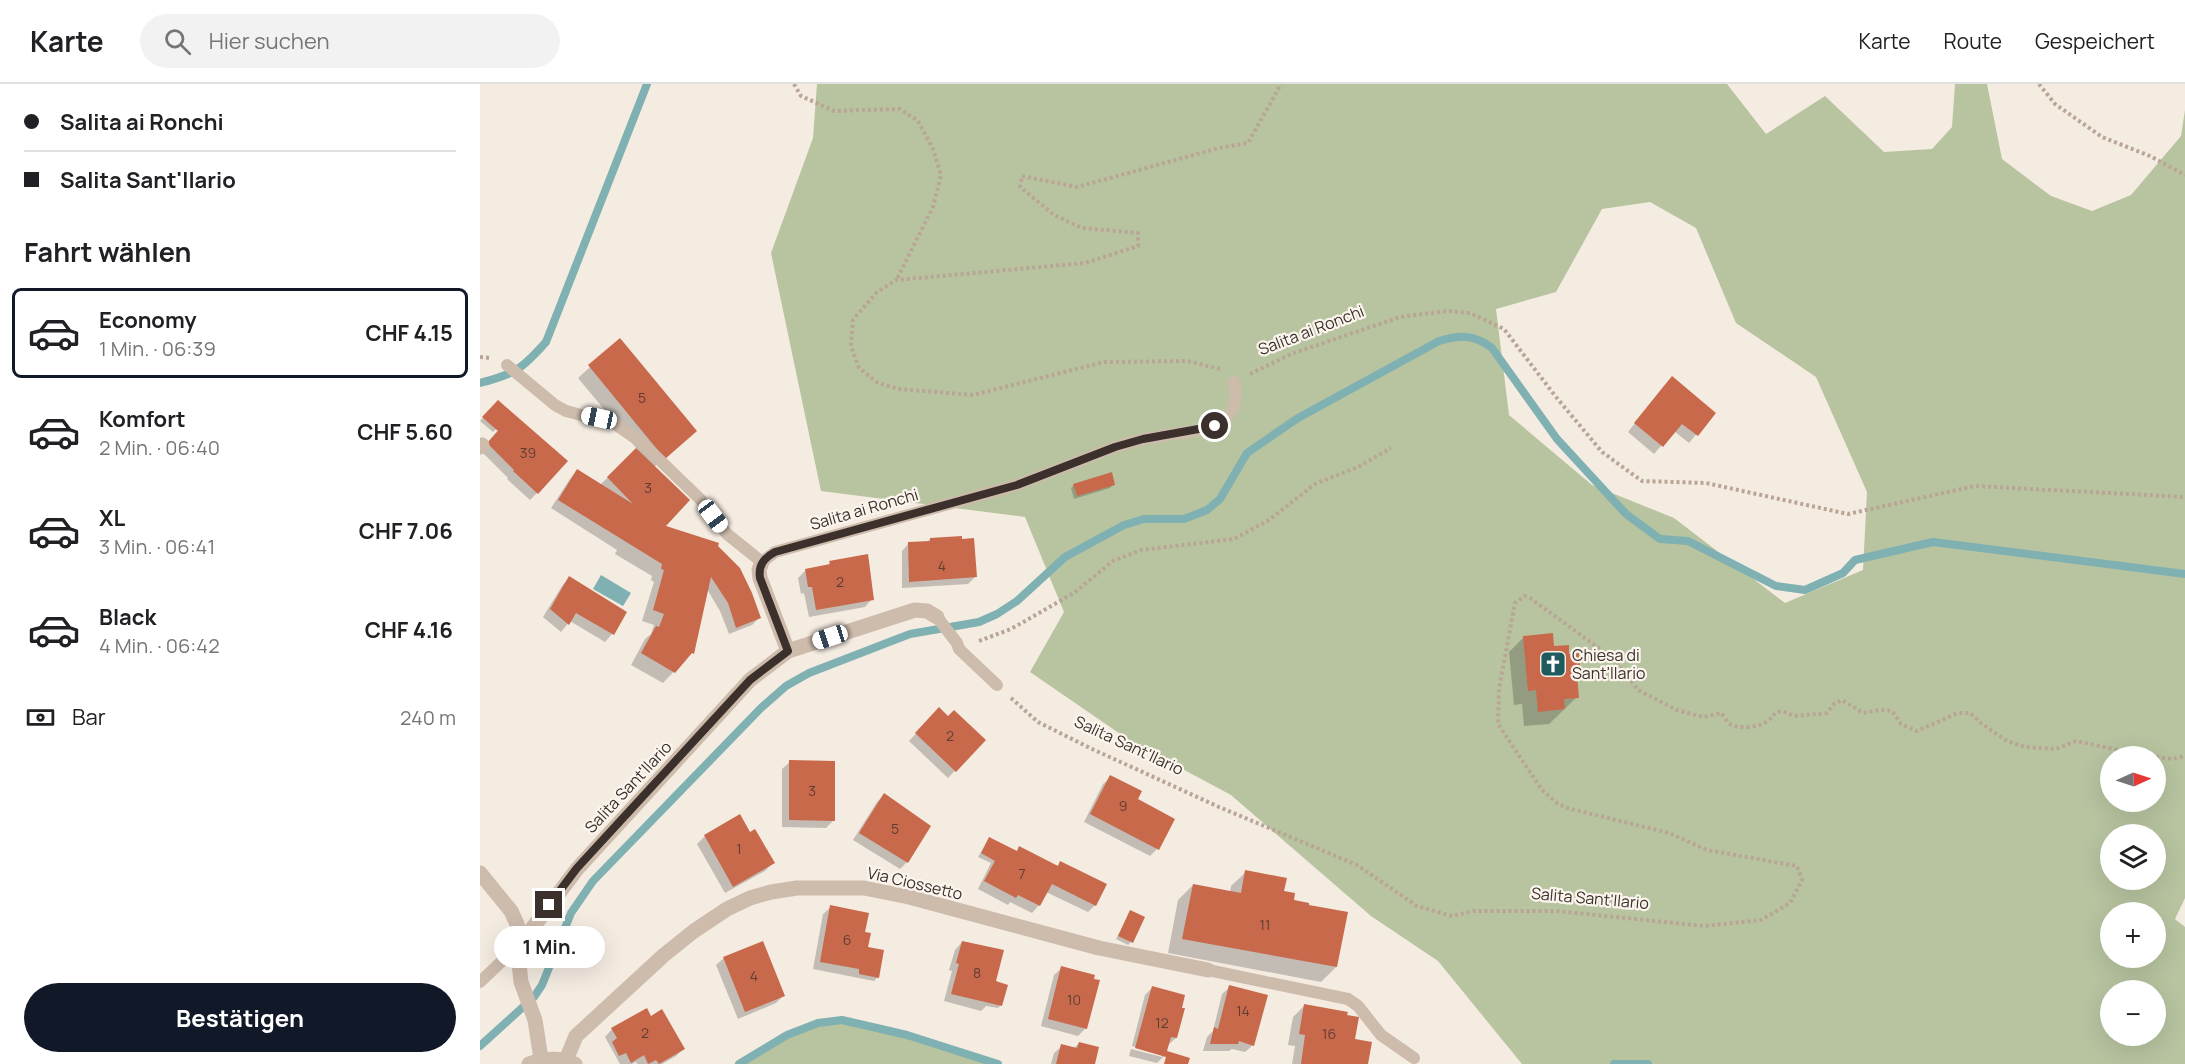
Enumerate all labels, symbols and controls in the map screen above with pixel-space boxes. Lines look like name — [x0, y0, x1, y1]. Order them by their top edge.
search box — [140, 14, 560, 68]
text: Karte — [30, 22, 104, 60]
icon: search — [161, 25, 194, 58]
text: Hier suchen — [209, 26, 330, 56]
text: Karte — [1859, 27, 1911, 55]
text: Route — [1944, 27, 2002, 55]
text: Gespeichert — [2035, 27, 2155, 55]
text: Salita ai Ronchi — [60, 107, 224, 137]
text: Salita Sant'Ilario — [60, 165, 236, 195]
text: Fahrt wählen — [24, 233, 192, 270]
street label: Salita ai Ronchi — [1255, 300, 1367, 360]
text: Economy — [99, 305, 197, 335]
icon: car — [27, 306, 81, 360]
text: CHF 4.15 — [365, 318, 453, 348]
text: 1 Min. · 06:39 — [99, 335, 216, 362]
house number: 5 — [638, 388, 646, 407]
text: Komfort — [99, 404, 186, 434]
icon: car — [27, 405, 81, 459]
car — [580, 405, 618, 431]
route start — [1201, 412, 1228, 439]
text: CHF 5.60 — [357, 417, 453, 447]
text: 2 Min. · 06:40 — [99, 434, 220, 461]
house number: 39 — [520, 443, 536, 462]
house number: 3 — [644, 478, 652, 497]
street label: Salita ai Ronchi — [807, 483, 921, 535]
car — [695, 496, 731, 536]
text: XL — [99, 503, 125, 533]
icon: car — [27, 504, 81, 558]
text: CHF 7.06 — [359, 516, 453, 546]
text: 3 Min. · 06:41 — [99, 533, 215, 560]
house number: 4 — [938, 556, 946, 575]
house number: 2 — [836, 572, 844, 591]
text: Black — [99, 602, 156, 632]
icon: car — [27, 603, 81, 657]
text: CHF 4.16 — [365, 615, 453, 645]
car — [810, 623, 850, 651]
text: 4 Min. · 06:42 — [99, 632, 220, 659]
place label: Chiesa di Sant'Ilario — [1572, 644, 1645, 684]
church icon: Chiesa di Sant'Ilario — [1538, 649, 1568, 679]
icon: cash — [24, 701, 57, 734]
text: Bar — [72, 702, 106, 732]
text: 240 m — [400, 704, 456, 731]
street label: Salita Sant'Ilario — [1071, 710, 1187, 780]
house number: 2 — [946, 726, 954, 745]
street label: Salita Sant'Ilario — [580, 736, 676, 838]
north arrow — [2100, 746, 2166, 812]
map controls — [2100, 746, 2166, 1046]
house number: 3 — [808, 781, 816, 800]
house number: 9 — [1119, 796, 1127, 815]
house number: 5 — [891, 819, 899, 838]
button: layers — [2100, 824, 2166, 890]
house number: 1 — [736, 839, 742, 858]
street label: Via Ciossetto — [865, 861, 965, 905]
house number: 7 — [1018, 864, 1026, 883]
street label: Salita Sant'Ilario — [1530, 882, 1650, 914]
route end — [535, 891, 562, 918]
button: + — [2100, 902, 2166, 968]
house number: 11 — [1260, 915, 1270, 934]
callout: 1 Min. — [494, 926, 604, 968]
house number: 6 — [843, 930, 851, 949]
text: 1 Min. — [522, 933, 577, 960]
house number: 8 — [973, 963, 981, 982]
house number: 4 — [750, 966, 758, 985]
button: − — [2100, 980, 2166, 1046]
button: Bestätigen — [24, 983, 456, 1052]
house number: 10 — [1067, 990, 1081, 1009]
house number: 14 — [1236, 1001, 1250, 1020]
house number: 12 — [1155, 1013, 1169, 1032]
house number: 2 — [641, 1023, 649, 1042]
house number: 16 — [1322, 1024, 1336, 1043]

